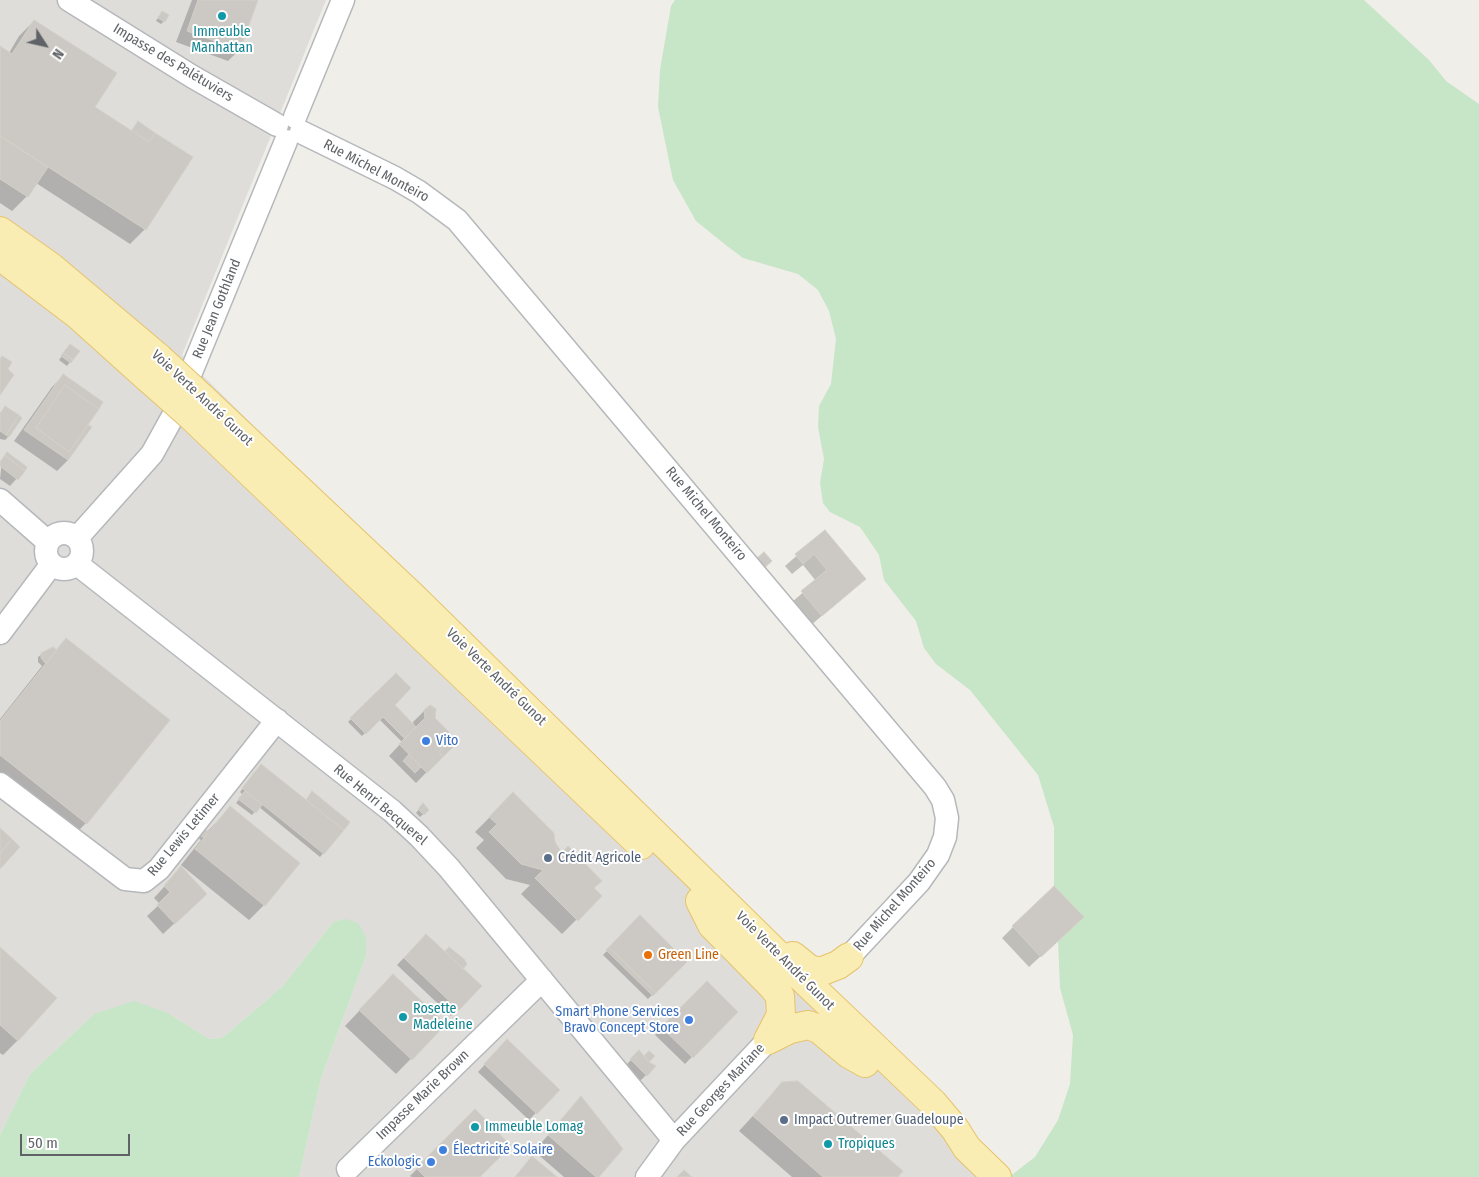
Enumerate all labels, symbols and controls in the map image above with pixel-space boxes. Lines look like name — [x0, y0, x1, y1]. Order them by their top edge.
marker: Immeuble Manhattan — [216, 10, 228, 22]
north arrow — [20, 20, 70, 70]
street label: Impasse des Palétuviers — [110, 20, 236, 106]
place label: Immeuble Manhattan — [191, 24, 253, 56]
text: N — [48, 46, 67, 62]
street label: Rue Michel Monteiro — [320, 136, 432, 206]
street label: Rue Jean Gothland — [189, 257, 245, 361]
street label: Voie Verte André Gunot — [148, 347, 256, 449]
street label: Rue Michel Monteiro — [662, 464, 750, 564]
street label: Voie Verte André Gunot — [442, 625, 550, 729]
place label: Vito — [436, 733, 458, 749]
marker: Vito — [420, 735, 432, 747]
street label: Rue Henri Becquerel — [330, 761, 430, 849]
street label: Rue Lewis Letimer — [144, 790, 224, 880]
place label: Crédit Agricole — [558, 850, 641, 866]
marker: Crédit Agricole — [542, 852, 554, 864]
street label: Rue Michel Monteiro — [850, 855, 940, 955]
street label: Voie Verte André Gunot — [732, 908, 838, 1014]
place label: Green Line — [658, 947, 719, 963]
marker: Green Line — [642, 949, 654, 961]
place label: Rosette Madeleine — [413, 1001, 473, 1034]
place label: Smart Phone Services Bravo Concept Store — [555, 1004, 679, 1036]
marker: Rosette Madeleine — [397, 1011, 409, 1023]
marker: Smart Phone Services Bravo Concept Store — [683, 1014, 695, 1026]
street label: Rue Georges Mariane — [674, 1040, 768, 1140]
street label: Impasse Marie Brown — [373, 1047, 473, 1143]
place label: Impact Outremer Guadeloupe — [794, 1112, 964, 1128]
marker: Impact Outremer Guadeloupe — [778, 1114, 790, 1126]
place label: Immeuble Lomag — [485, 1119, 583, 1135]
marker: Immeuble Lomag — [469, 1121, 481, 1133]
scale bar — [22, 1124, 132, 1156]
text: 50 m — [28, 1134, 58, 1152]
place label: Tropiques — [838, 1136, 895, 1152]
marker: Tropiques — [822, 1138, 834, 1150]
place label: Électricité Solaire — [453, 1142, 553, 1158]
marker: Électricité Solaire — [437, 1144, 449, 1156]
place label: Eckologic — [368, 1154, 421, 1170]
marker: Eckologic — [425, 1156, 437, 1168]

